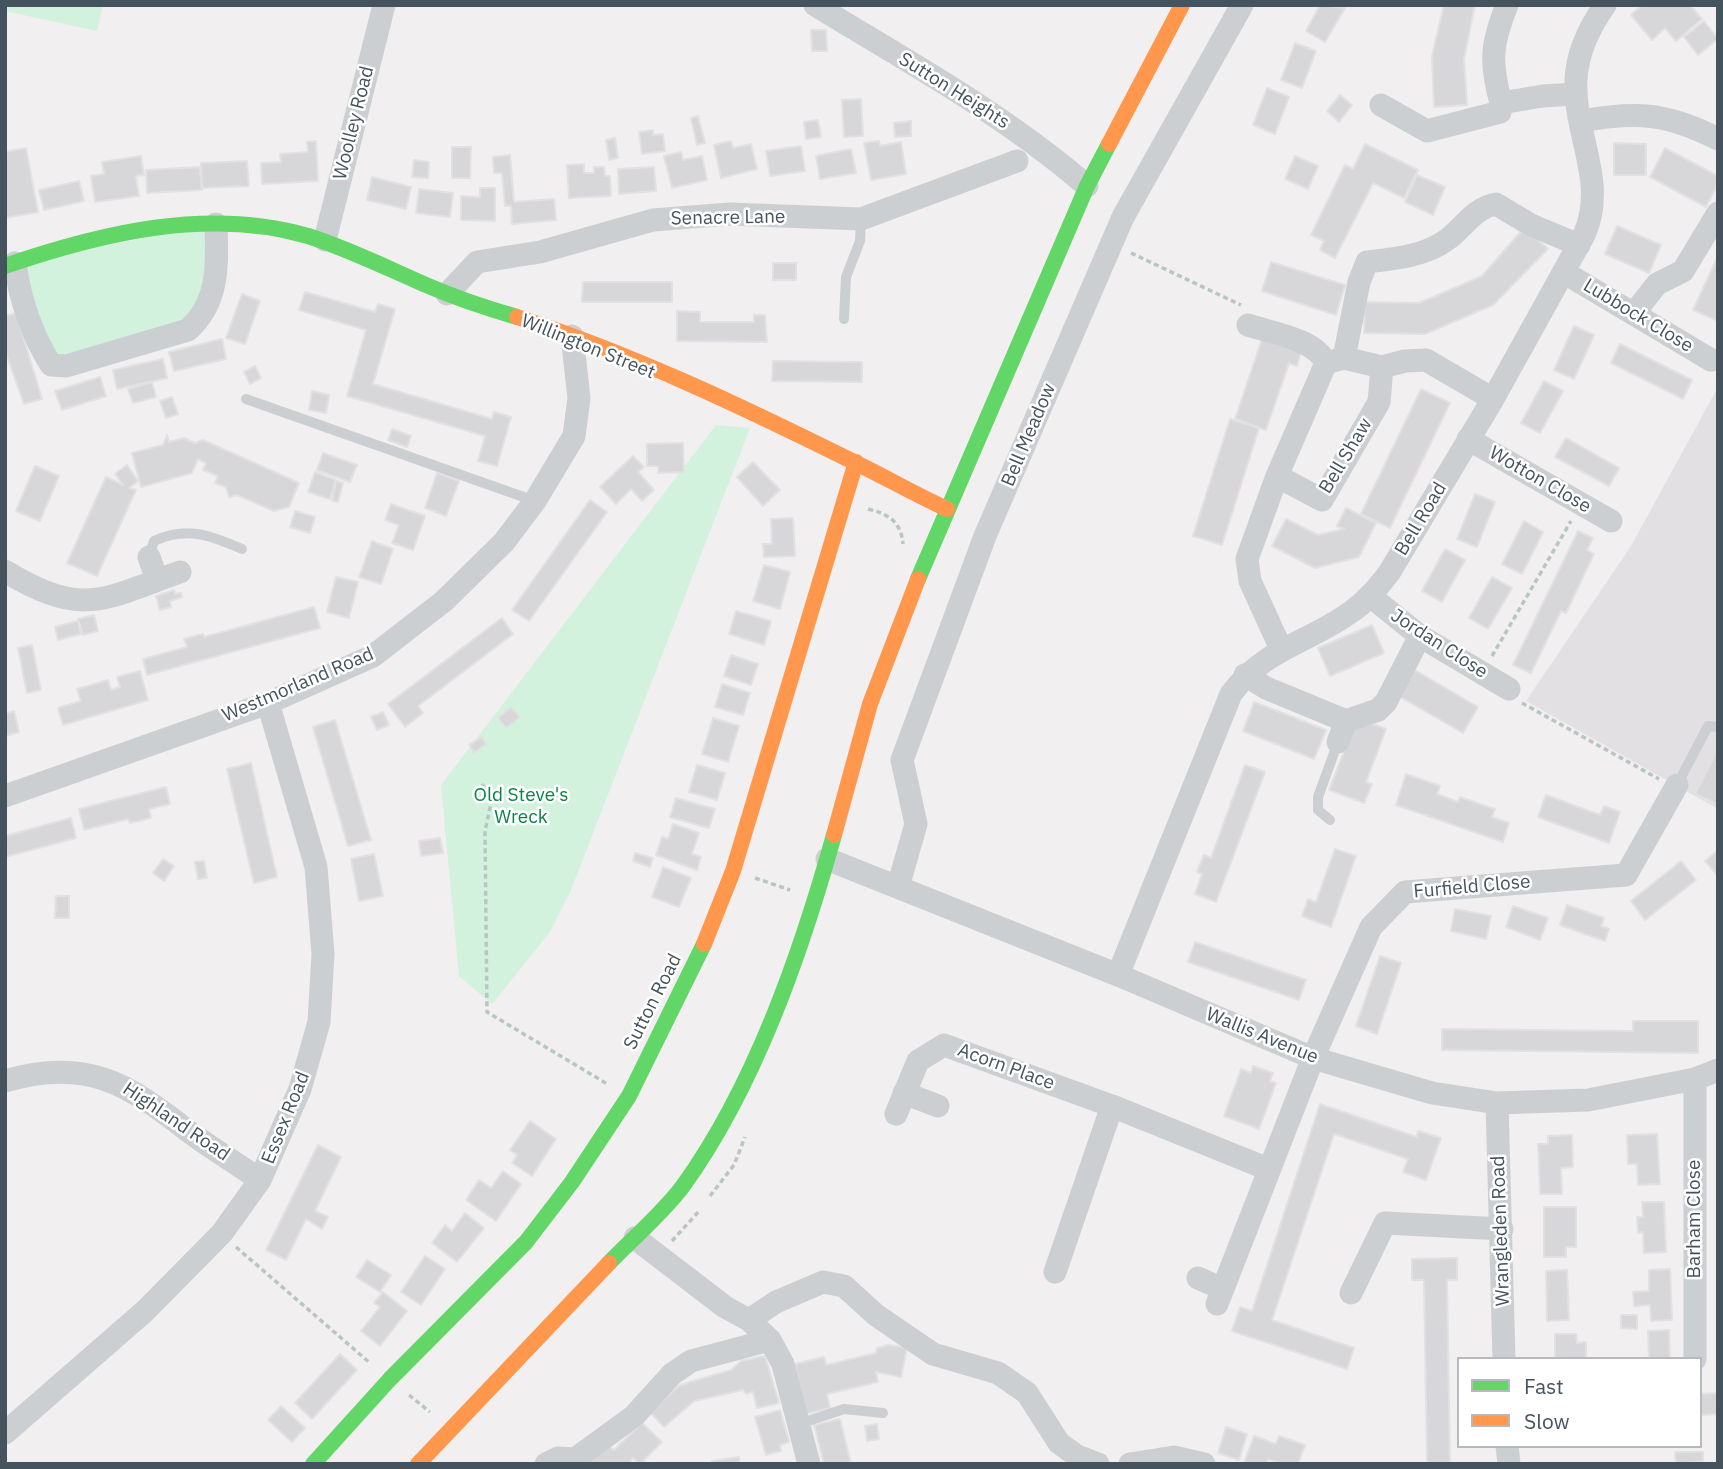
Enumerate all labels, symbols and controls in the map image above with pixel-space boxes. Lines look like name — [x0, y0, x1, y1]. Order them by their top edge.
street label: Sutton Heights — [894, 48, 1014, 134]
street label: Woolley Road — [329, 64, 379, 182]
street label: Senacre Lane — [670, 206, 786, 230]
street label: Lubbock Close — [1579, 274, 1697, 358]
street label: Willington Street — [518, 310, 658, 384]
street label: Bell Meadow — [997, 380, 1061, 490]
street label: Bell Shaw — [1315, 414, 1377, 498]
street label: Wotton Close — [1485, 442, 1595, 518]
street label: Bell Road — [1390, 478, 1452, 560]
street label: Jordan Close — [1386, 604, 1492, 684]
street label: Westmorland Road — [219, 643, 377, 727]
park label: Old Steve's Wreck — [473, 785, 569, 829]
street label: Furfield Close — [1413, 871, 1531, 903]
street label: Sutton Road — [619, 950, 687, 1054]
street label: Wallis Avenue — [1203, 1003, 1321, 1069]
street label: Acorn Place — [955, 1039, 1057, 1095]
street label: Essex Road — [257, 1069, 315, 1167]
street label: Highland Road — [118, 1078, 234, 1166]
street label: Wrangleden Road — [1487, 1155, 1515, 1307]
street label: Barham Close — [1684, 1160, 1706, 1278]
legend — [1457, 1357, 1702, 1448]
text: Fast — [1524, 1372, 1564, 1400]
text: Slow — [1524, 1407, 1570, 1435]

